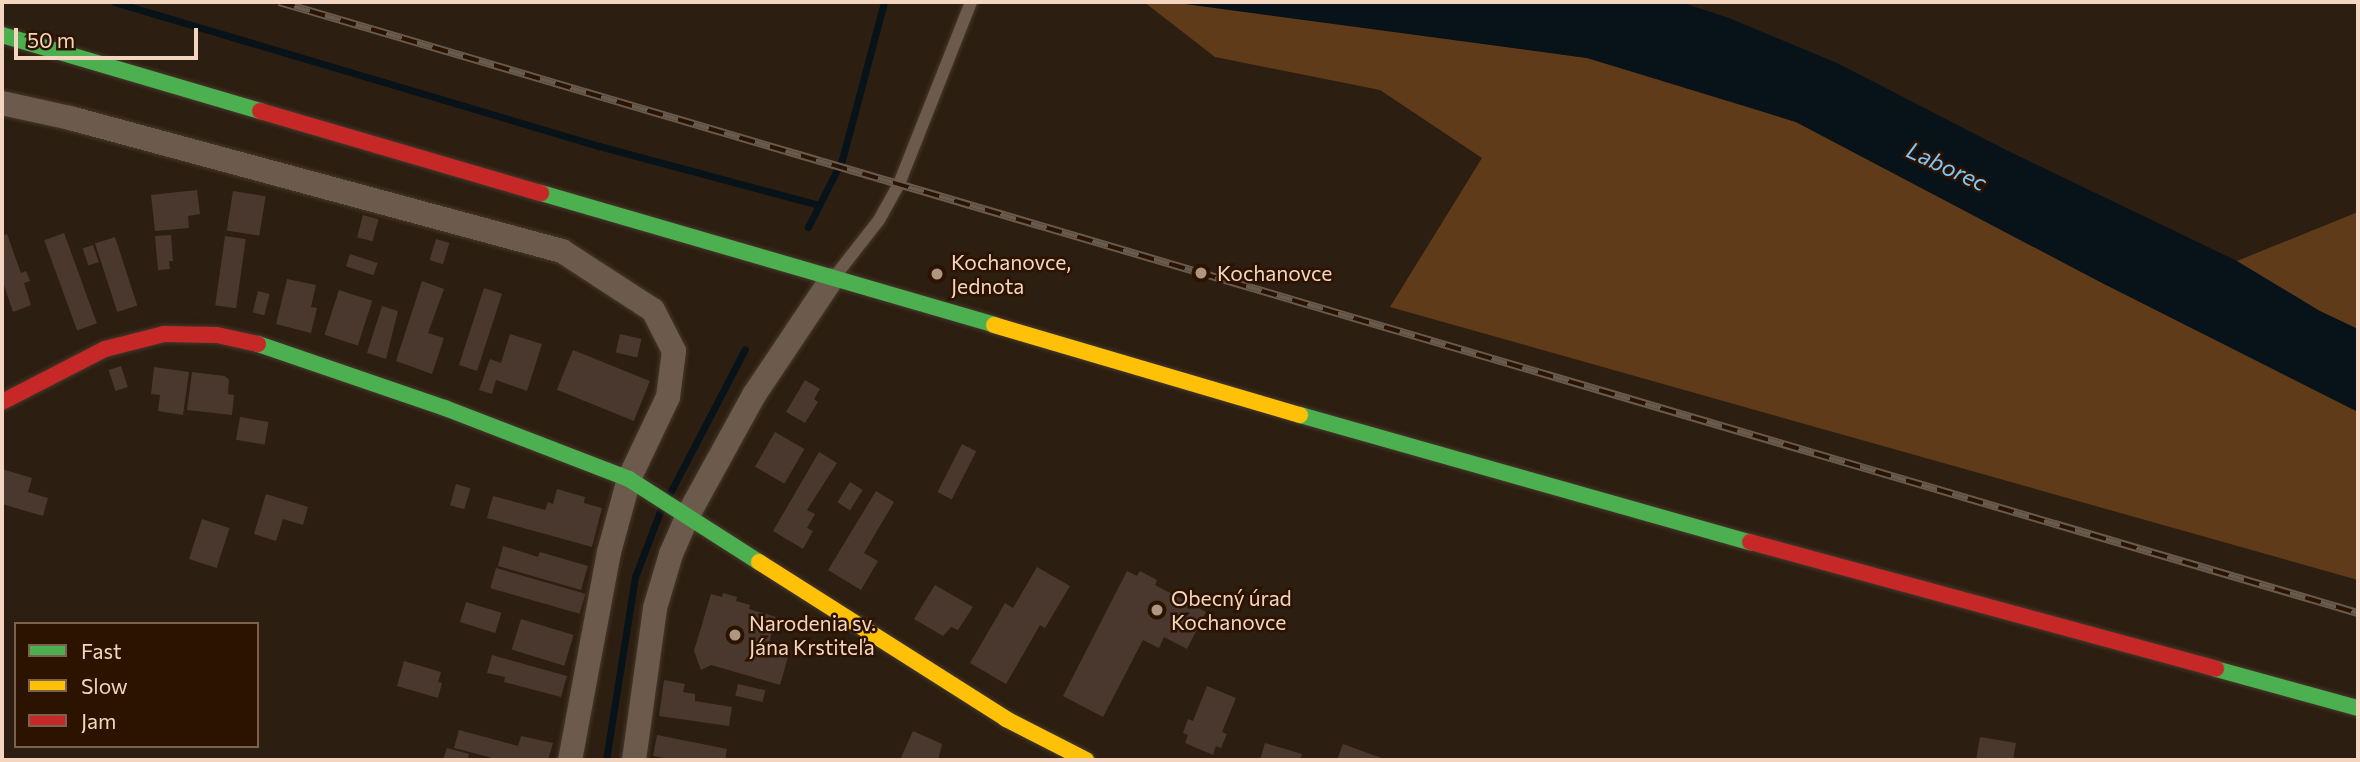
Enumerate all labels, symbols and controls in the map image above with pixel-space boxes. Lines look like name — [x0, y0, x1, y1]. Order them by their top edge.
scale bar — [18, 14, 201, 58]
text: 50 m — [27, 27, 75, 52]
water label: Laborec — [1903, 136, 1991, 196]
place label: Kochanovce, Jednota — [951, 249, 1071, 299]
place label: Kochanovce — [1217, 260, 1332, 286]
marker: Kochanovce — [1191, 263, 1211, 283]
marker: Kochanovce, Jednota — [929, 266, 945, 282]
place label: Obecný úrad Kochanovce — [1171, 585, 1292, 635]
marker: Obecný úrad Kochanovce — [1149, 602, 1165, 618]
place label: Narodenia sv. Jána Krstiteľa — [749, 610, 876, 660]
legend — [14, 622, 259, 748]
marker: Narodenia sv. Jána Krstiteľa — [727, 627, 743, 643]
text: Fast — [81, 638, 122, 663]
text: Slow — [81, 673, 128, 698]
text: Jam — [81, 708, 116, 733]

